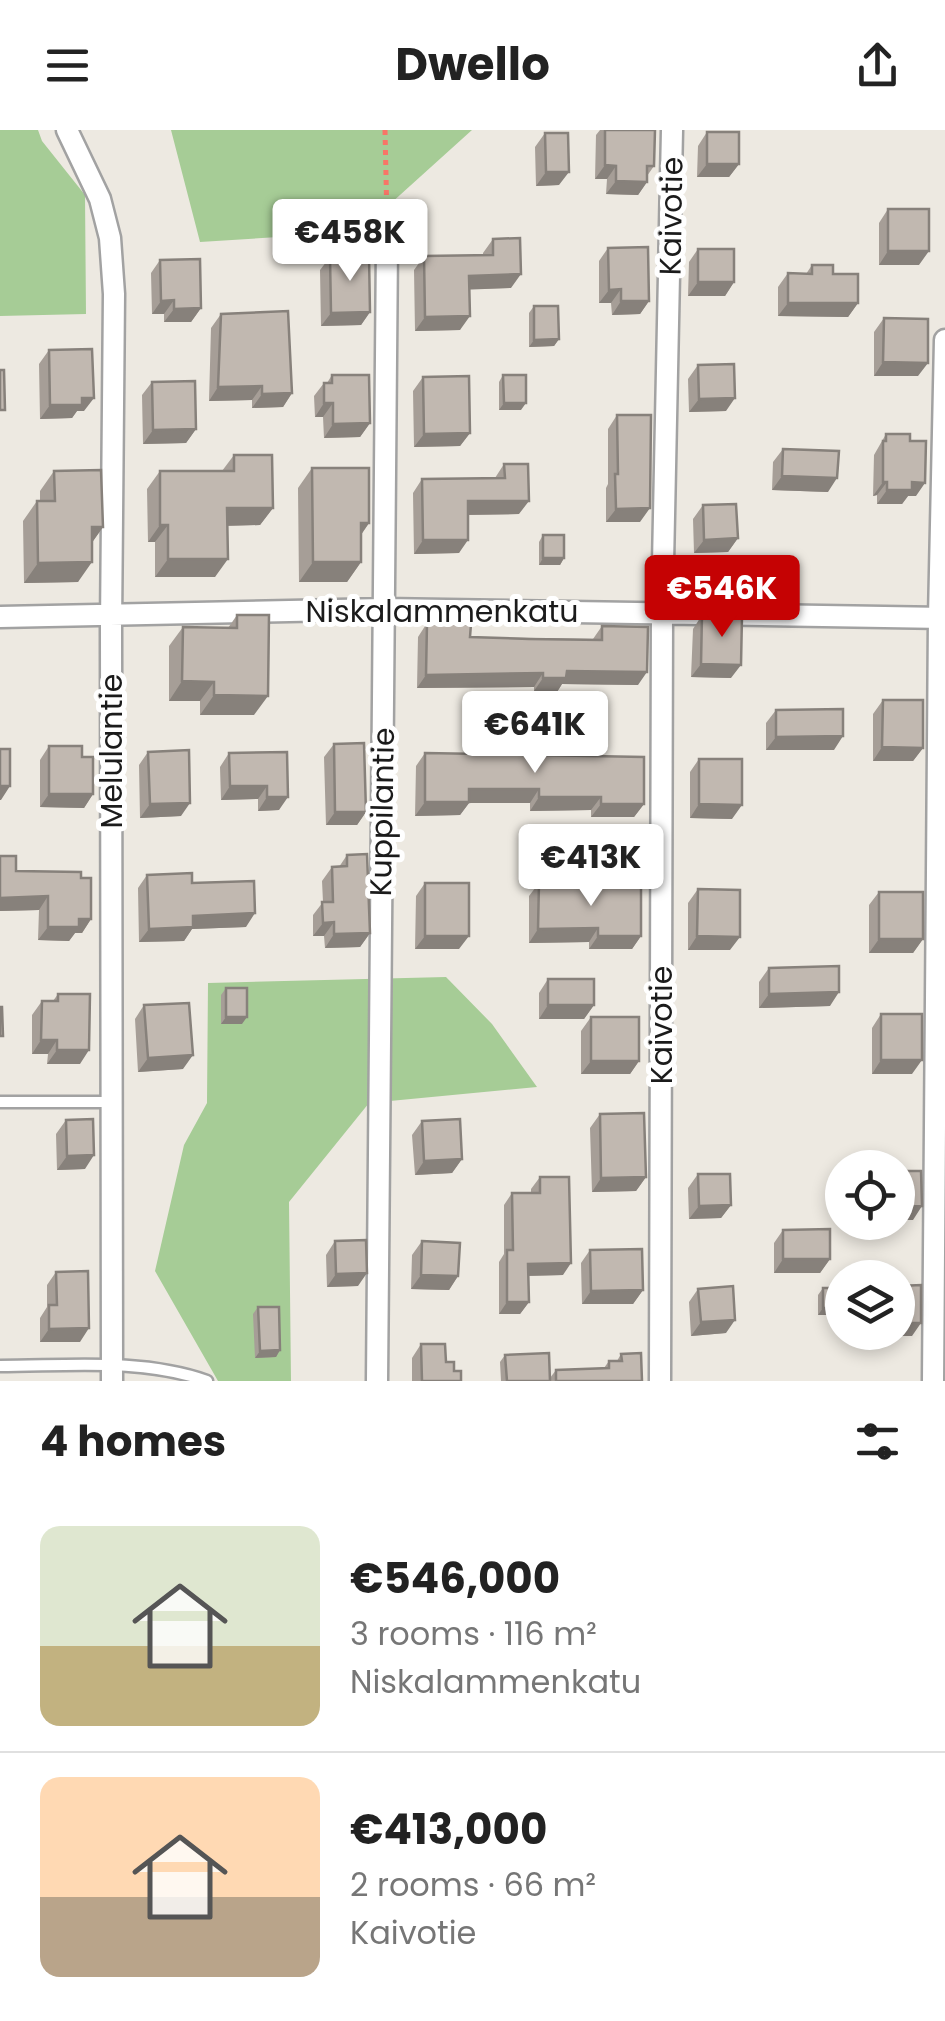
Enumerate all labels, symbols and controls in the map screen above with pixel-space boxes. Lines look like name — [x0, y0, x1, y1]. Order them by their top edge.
text: Dwello — [395, 33, 550, 96]
icon: menu — [40, 38, 95, 93]
icon: share — [850, 38, 905, 93]
street label: Kaivotie — [648, 156, 694, 276]
pin: €458K — [280, 199, 420, 284]
text: €458K — [295, 209, 405, 254]
pin: €546K — [652, 555, 792, 640]
text: €546K — [667, 565, 777, 610]
street label: Niskalammenkatu — [306, 590, 578, 633]
street label: Melulantie — [90, 674, 133, 828]
pin: €641K — [465, 691, 605, 776]
text: €641K — [484, 701, 586, 746]
street label: Kuppilantie — [359, 727, 405, 897]
pin: €413K — [521, 824, 661, 909]
text: €413K — [541, 834, 641, 879]
street label: Kaivotie — [640, 966, 683, 1084]
map controls — [825, 1150, 915, 1350]
button: locate — [825, 1150, 915, 1240]
button: layers — [825, 1260, 915, 1350]
text: 4 homes — [40, 1412, 226, 1471]
icon: filters — [850, 1414, 905, 1469]
text: €546,000 — [350, 1549, 560, 1608]
icon: home — [120, 1566, 240, 1686]
text: 3 rooms · 116 m² — [350, 1611, 597, 1656]
text: Niskalammenkatu — [350, 1659, 641, 1704]
text: €413,000 — [350, 1800, 547, 1859]
icon: home — [120, 1817, 240, 1937]
text: 2 rooms · 66 m² — [350, 1862, 596, 1907]
text: Kaivotie — [350, 1910, 476, 1955]

